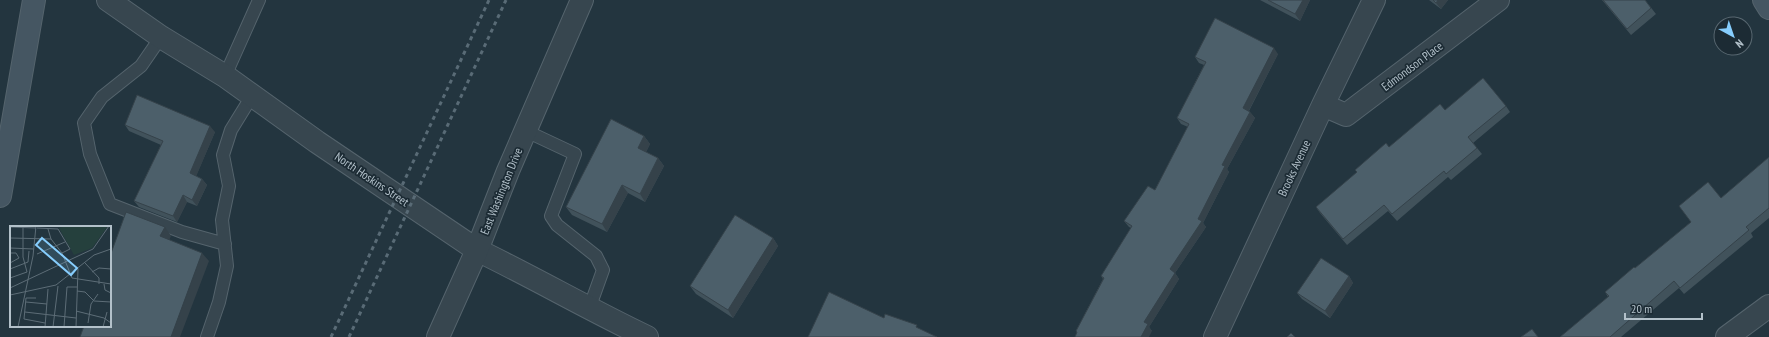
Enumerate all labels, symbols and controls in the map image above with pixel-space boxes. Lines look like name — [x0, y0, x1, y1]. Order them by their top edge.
north arrow — [1713, 16, 1753, 56]
text: N — [1733, 36, 1746, 51]
street label: Edmondson Place — [1378, 38, 1446, 94]
street label: Brooks Avenue — [1274, 137, 1314, 199]
street label: East Washington Drive — [477, 145, 525, 237]
street label: North Hoskins Street — [332, 149, 412, 210]
inset map — [10, 226, 111, 327]
scale bar — [1625, 295, 1702, 321]
text: 20 m — [1631, 301, 1652, 316]

